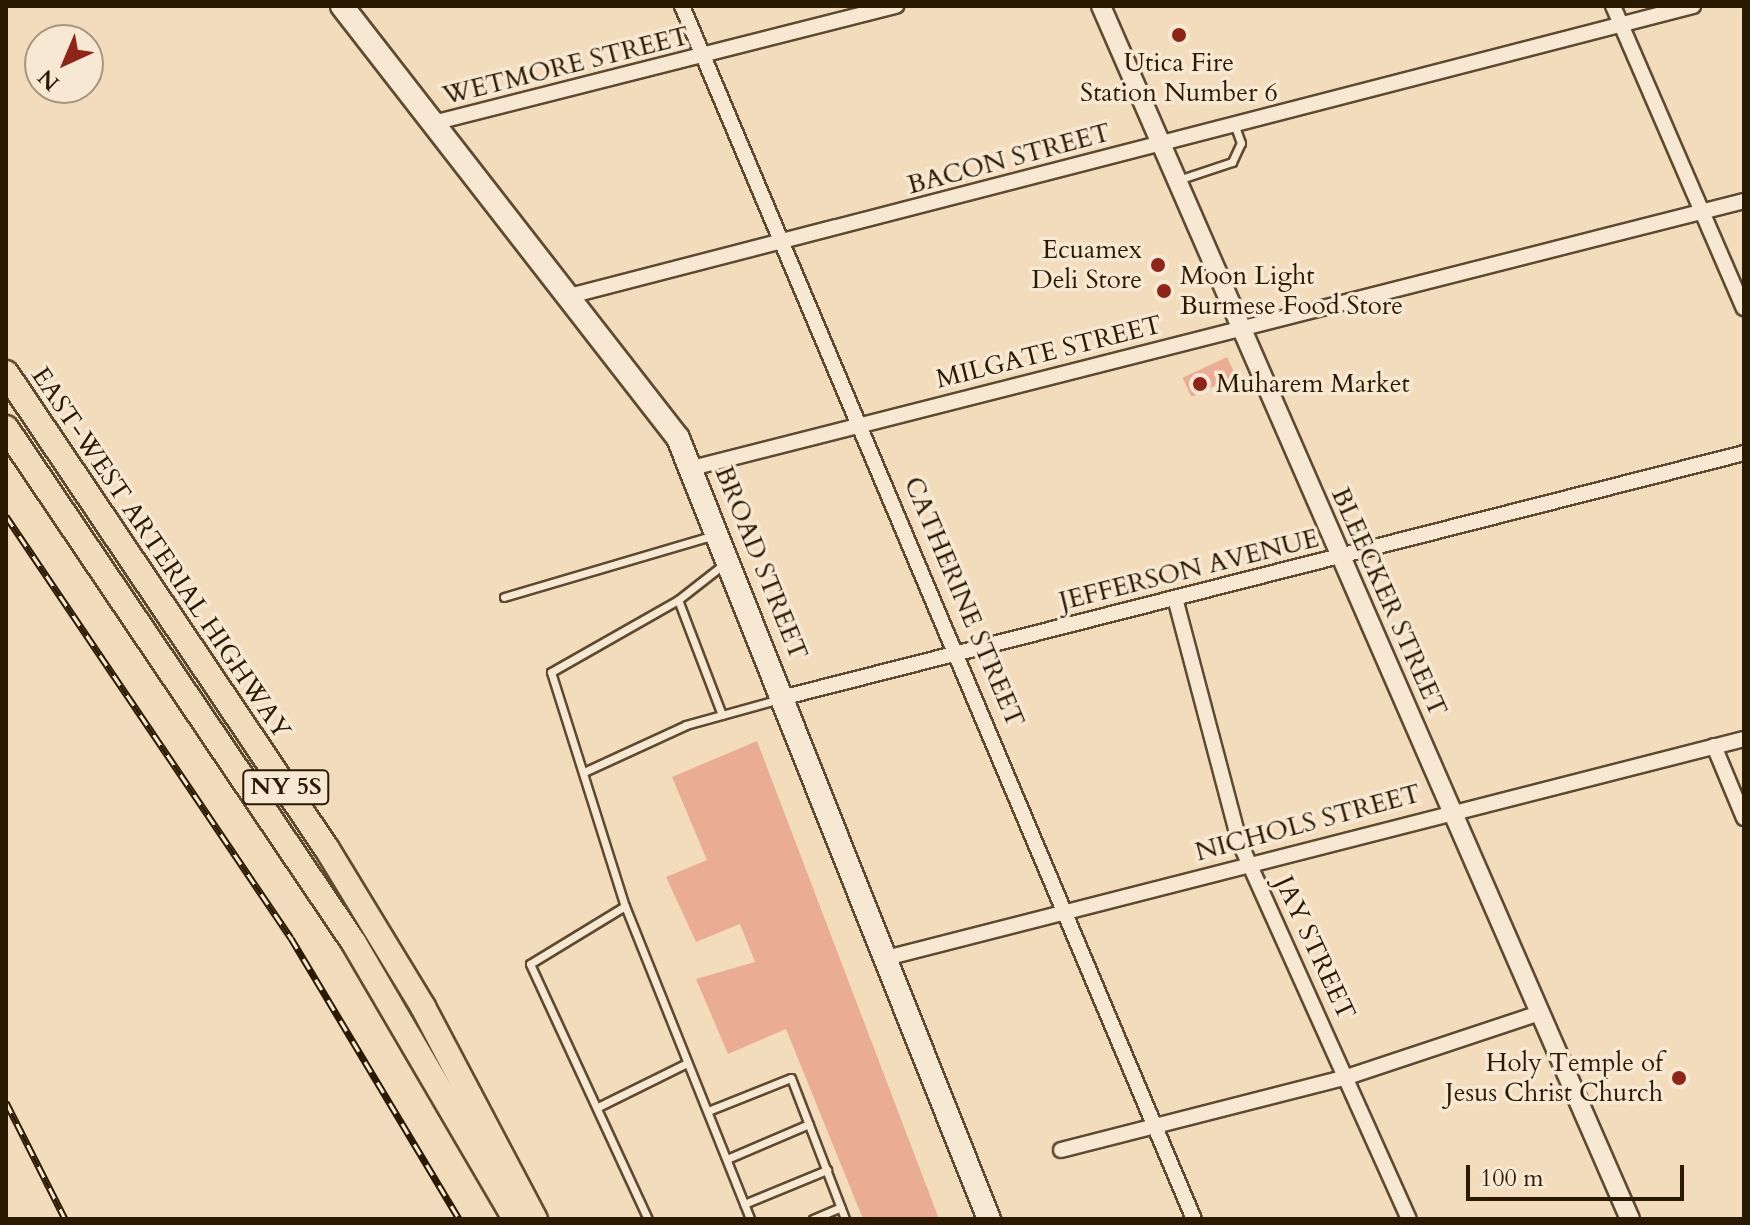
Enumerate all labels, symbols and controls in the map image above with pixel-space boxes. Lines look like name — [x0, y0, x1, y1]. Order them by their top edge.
street label: WETMORE STREET — [439, 20, 693, 112]
north arrow — [24, 24, 104, 104]
marker: Utica Fire Station Number 6 — [1170, 26, 1188, 44]
place label: Utica Fire Station Number 6 — [1080, 47, 1278, 108]
text: N — [31, 62, 66, 97]
street label: BACON STREET — [904, 117, 1114, 201]
place label: Ecuamex Deli Store — [1032, 234, 1142, 296]
marker: Ecuamex Deli Store — [1149, 256, 1167, 274]
place label: Moon Light Burmese Food Store — [1180, 260, 1403, 322]
marker: Moon Light Burmese Food Store — [1155, 282, 1173, 300]
street label: MILGATE STREET — [933, 309, 1165, 395]
street label: EAST-WEST ARTERIAL HIGHWAY — [25, 361, 297, 745]
place label: Muharem Market — [1216, 368, 1410, 400]
marker: Muharem Market — [1191, 375, 1209, 393]
street label: BROAD STREET — [708, 462, 814, 664]
street label: CATHERINE STREET — [897, 472, 1031, 732]
street label: BLEECKER STREET — [1325, 483, 1453, 721]
street label: JEFFERSON AVENUE — [1056, 523, 1322, 617]
road number: NY 5S — [242, 767, 330, 807]
street label: NICHOLS STREET — [1192, 778, 1424, 868]
street label: JAY STREET — [1268, 871, 1362, 1025]
place label: Holy Temple of Jesus Christ Church — [1445, 1047, 1663, 1108]
marker: Holy Temple of Jesus Christ Church — [1670, 1069, 1688, 1087]
scale bar — [1470, 1149, 1688, 1199]
text: 100 m — [1480, 1162, 1544, 1195]

